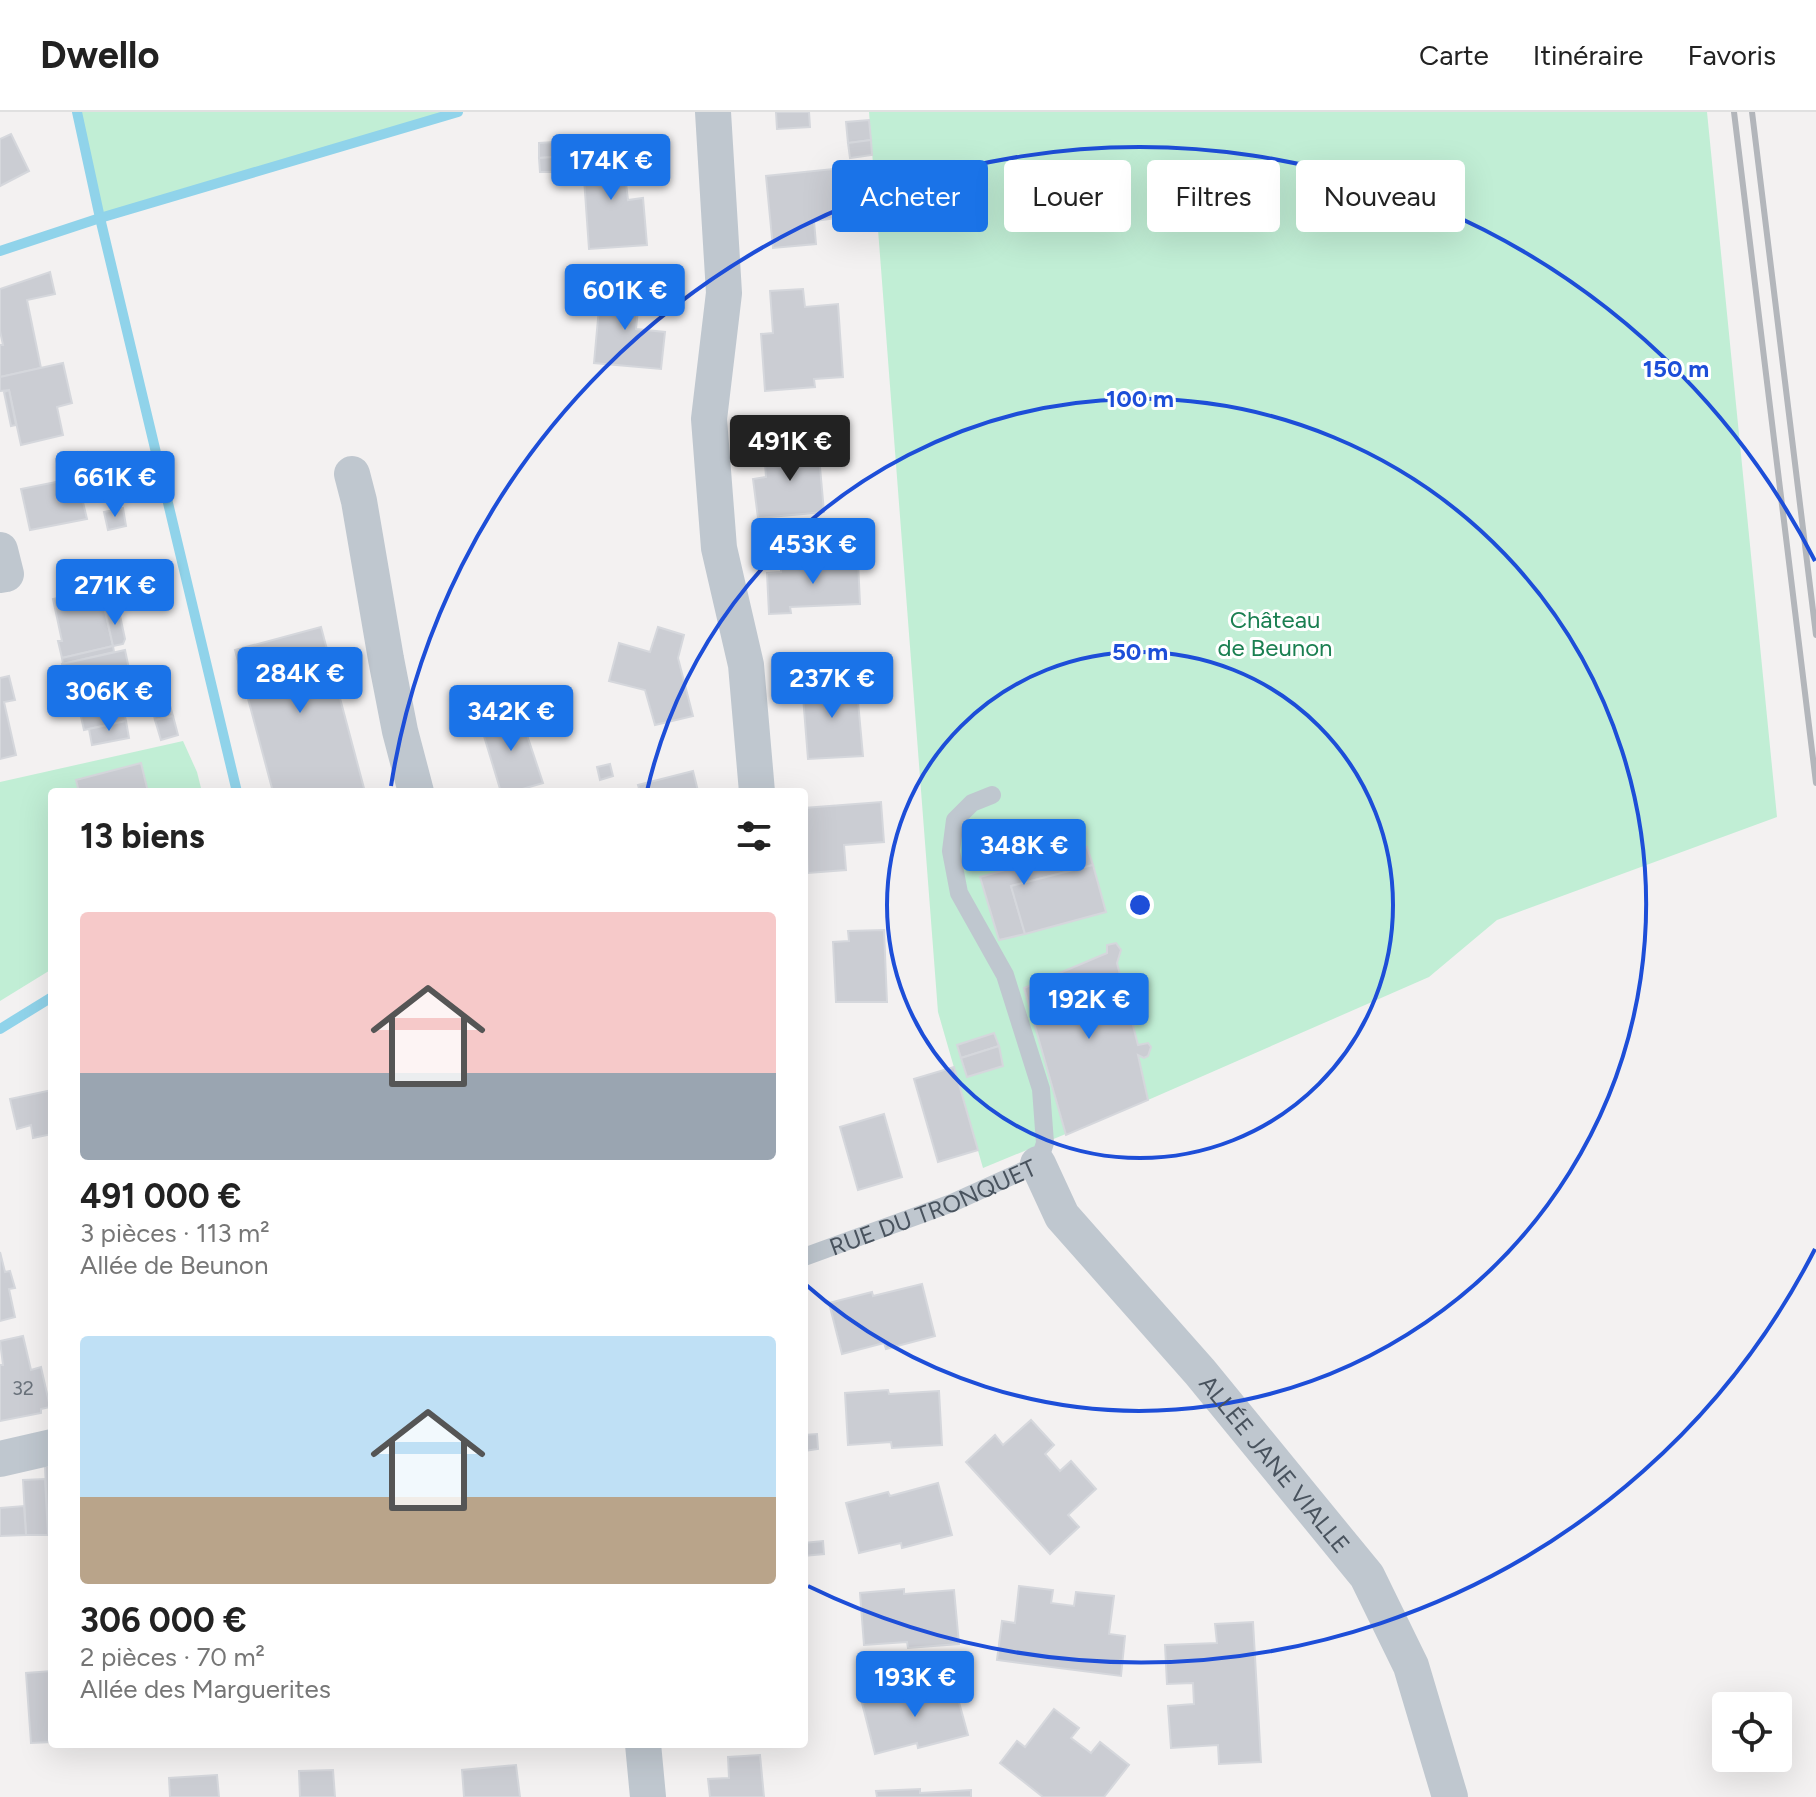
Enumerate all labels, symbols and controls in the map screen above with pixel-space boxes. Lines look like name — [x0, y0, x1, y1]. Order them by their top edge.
text: Dwello — [40, 32, 160, 78]
text: Carte — [1419, 38, 1489, 72]
text: Itinéraire — [1533, 38, 1643, 72]
text: Favoris — [1687, 38, 1776, 72]
pin: 174K € — [546, 134, 676, 202]
text: 174K € — [569, 144, 653, 176]
chip: Acheter — [832, 160, 988, 232]
chip: Louer — [1004, 160, 1131, 232]
chip: Filtres — [1147, 160, 1280, 232]
chip: Nouveau — [1296, 160, 1465, 232]
pin: 601K € — [560, 264, 690, 332]
text: 601K € — [583, 274, 667, 306]
text: 150 m — [1643, 354, 1709, 383]
text: 100 m — [1106, 384, 1174, 413]
pin: 491K € — [725, 415, 855, 483]
text: 491K € — [748, 425, 832, 457]
pin: 661K € — [50, 451, 180, 519]
text: 661K € — [74, 461, 156, 493]
pin: 453K € — [748, 518, 878, 586]
text: 453K € — [769, 528, 857, 560]
pin: 271K € — [50, 559, 180, 627]
text: 271K € — [74, 569, 156, 601]
park label: Château de Beunon — [1218, 605, 1332, 662]
text: 50 m — [1112, 637, 1168, 666]
pin: 284K € — [235, 647, 365, 715]
pin: 237K € — [767, 652, 897, 720]
text: 284K € — [256, 657, 345, 689]
text: 237K € — [789, 662, 875, 694]
pin: 306K € — [44, 665, 174, 733]
text: 306K € — [65, 675, 153, 707]
pin: 342K € — [446, 685, 576, 753]
text: 342K € — [467, 695, 555, 727]
icon: filters — [732, 814, 776, 858]
text: 13 biens — [80, 816, 205, 857]
pin: 348K € — [959, 819, 1089, 887]
text: 348K € — [980, 829, 1068, 861]
centre of rings — [1126, 891, 1154, 919]
icon: home — [356, 964, 500, 1108]
pin: 192K € — [1024, 973, 1154, 1041]
text: 192K € — [1048, 983, 1130, 1015]
street label: RUE DU TRONQUET — [825, 1152, 1040, 1261]
text: 491 000 € — [80, 1176, 242, 1217]
text: 3 pièces · 113 m² — [80, 1217, 270, 1249]
text: Allée de Beunon — [80, 1249, 268, 1281]
street label: ALLÉE JANE VIALLE — [1194, 1369, 1356, 1559]
house number: 32 — [12, 1376, 34, 1400]
icon: home — [356, 1388, 500, 1532]
text: 306 000 € — [80, 1600, 247, 1641]
text: 2 pièces · 70 m² — [80, 1641, 265, 1673]
pin: 193K € — [850, 1651, 980, 1719]
text: 193K € — [874, 1661, 956, 1693]
text: Allée des Marguerites — [80, 1673, 331, 1705]
map controls — [1712, 1692, 1792, 1772]
button: locate — [1712, 1692, 1792, 1772]

